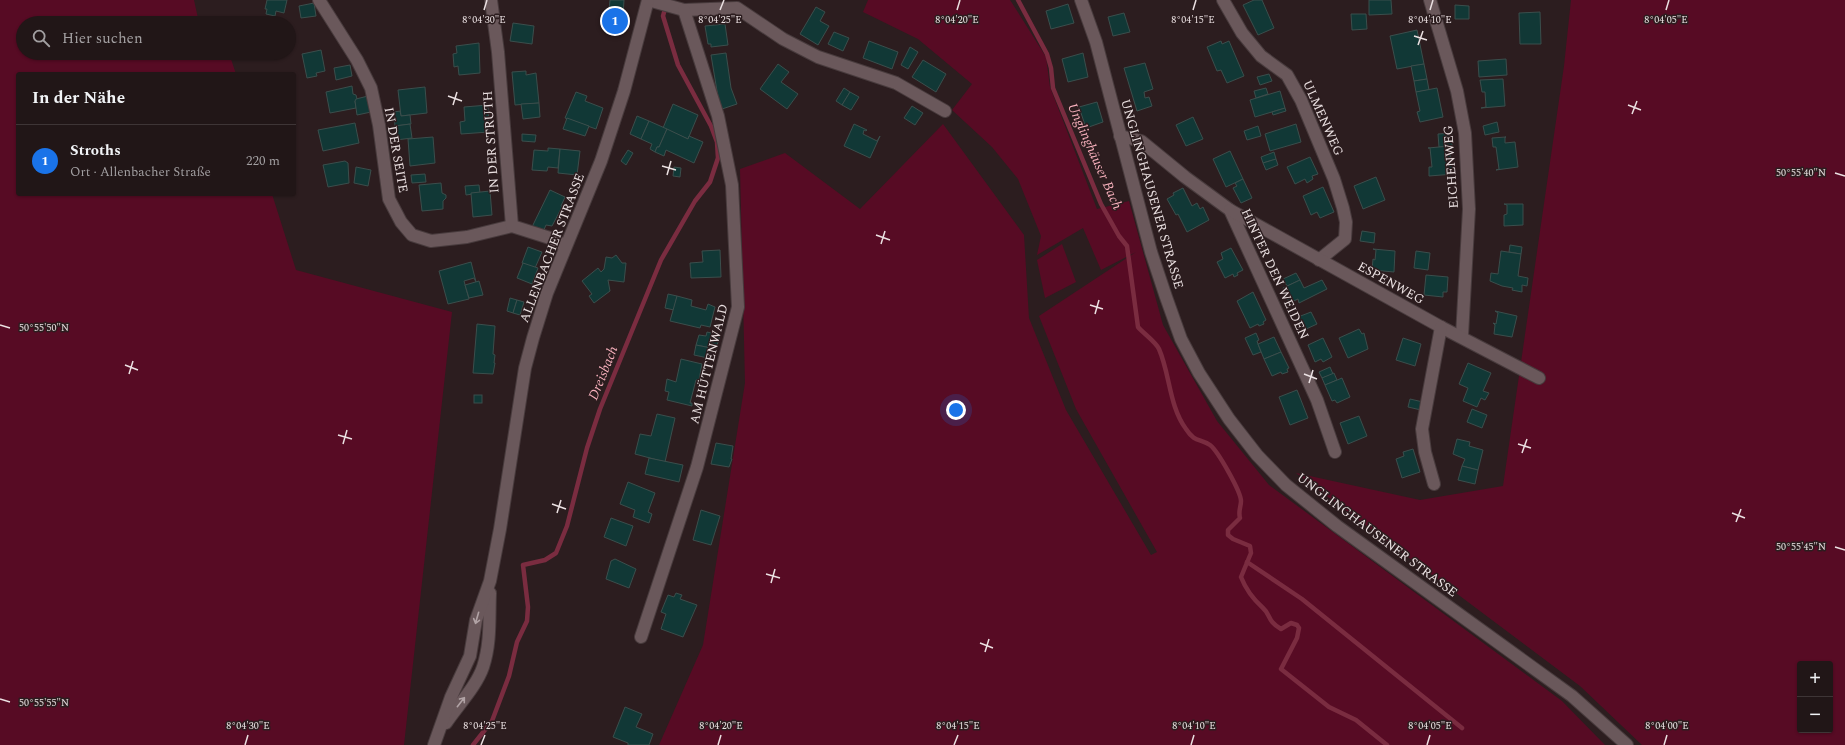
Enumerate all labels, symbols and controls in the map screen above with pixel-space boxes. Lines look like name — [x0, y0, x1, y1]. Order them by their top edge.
pin: 1 — [602, 6, 628, 36]
text: 8°04'30"E — [462, 12, 506, 28]
text: 8°04'25"E — [698, 12, 742, 28]
text: 8°04'20"E — [935, 12, 979, 28]
text: 8°04'15"E — [1171, 12, 1215, 28]
text: 8°04'10"E — [1408, 12, 1452, 28]
text: 8°04'05"E — [1644, 12, 1688, 28]
search box — [16, 16, 296, 60]
icon: search — [30, 27, 52, 49]
text: Hier suchen — [62, 27, 143, 50]
street label: ULMENWEG — [1297, 77, 1349, 159]
text: In der Nähe — [32, 85, 125, 111]
street label: IN DER STRUTH — [477, 90, 505, 194]
street label: UNGLINGHAUSENER STRASSE — [1115, 97, 1189, 291]
water label: Unglinghäuser Bach — [1062, 99, 1128, 213]
street label: IN DER SEITE — [379, 106, 413, 194]
street label: EICHENWEG — [1438, 125, 1464, 209]
text: Stroths — [70, 139, 121, 162]
text: 1 — [41, 151, 49, 171]
text: 220 m — [246, 151, 280, 171]
text: Ort · Allenbacher Straße — [70, 162, 211, 182]
text: 50°55'40"N — [1776, 165, 1826, 181]
street label: ALLENBACHER STRASSE — [514, 170, 590, 326]
street label: HINTER DEN WEIDEN — [1236, 205, 1314, 343]
street label: ESPENWEG — [1354, 256, 1428, 310]
street label: AM HÜTTENWALD — [684, 302, 734, 426]
text: 50°55'50"N — [19, 320, 69, 336]
water label: Dreisbach — [583, 343, 623, 403]
your location — [946, 400, 966, 420]
street label: UNGLINGHAUSENER STRASSE — [1292, 468, 1462, 602]
text: 50°55'45"N — [1776, 539, 1826, 555]
one-way arrow — [473, 611, 480, 624]
map controls — [1797, 661, 1833, 733]
button: + — [1797, 661, 1833, 697]
text: 50°55'55"N — [19, 695, 69, 711]
one-way arrow — [457, 697, 465, 708]
button: − — [1797, 697, 1833, 733]
text: 8°04'30"E — [226, 718, 270, 734]
text: 8°04'25"E — [463, 718, 507, 734]
text: 8°04'20"E — [699, 718, 743, 734]
text: 8°04'15"E — [936, 718, 980, 734]
text: 8°04'10"E — [1172, 718, 1216, 734]
text: 8°04'05"E — [1408, 718, 1452, 734]
text: 8°04'00"E — [1645, 718, 1689, 734]

